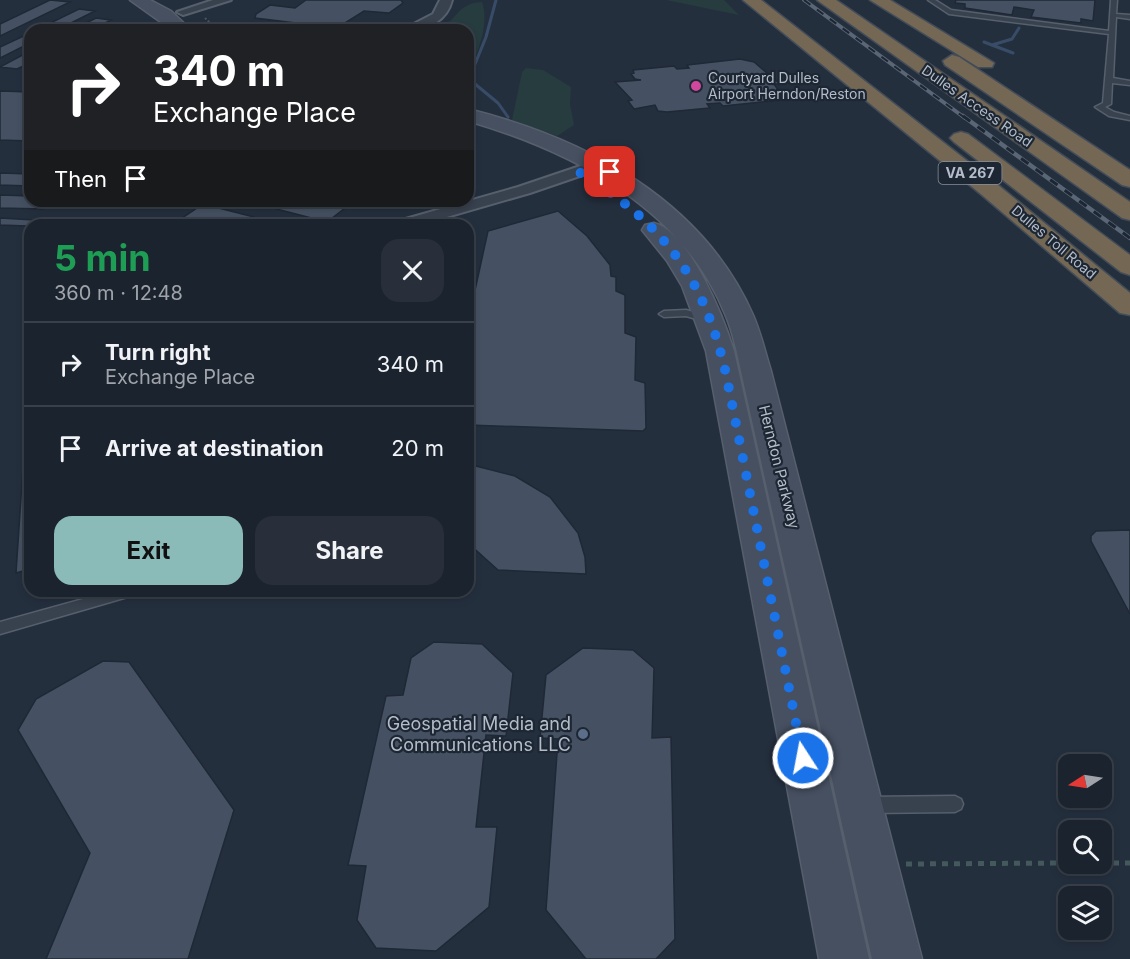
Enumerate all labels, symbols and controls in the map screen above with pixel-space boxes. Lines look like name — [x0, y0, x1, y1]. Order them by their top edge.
text: 340 m — [153, 45, 285, 96]
icon: right — [54, 48, 132, 126]
street label: Dulles Access Road — [919, 61, 1036, 150]
place label: Courtyard Dulles Airport Herndon/Reston — [708, 69, 866, 102]
marker: Courtyard Dulles Airport Herndon/Reston — [689, 79, 703, 93]
text: Exchange Place — [153, 96, 356, 129]
pin — [584, 146, 635, 197]
icon: arrive — [593, 155, 626, 188]
icon: arrive — [119, 162, 152, 195]
road number: VA 267 — [938, 162, 1002, 184]
text: Then — [54, 166, 107, 192]
street label: Dulles Toll Road — [1008, 201, 1100, 282]
text: 5 min — [54, 236, 151, 280]
button: close — [381, 239, 444, 302]
text: 360 m · 12:48 — [54, 281, 183, 305]
text: Turn right — [105, 339, 211, 365]
icon: right — [54, 348, 87, 381]
text: 340 m — [377, 351, 444, 377]
text: Exchange Place — [105, 365, 255, 389]
street label: Herndon Parkway — [755, 403, 804, 531]
icon: arrive — [54, 432, 87, 465]
text: Arrive at destination — [105, 435, 324, 461]
text: 20 m — [391, 435, 444, 461]
button: Exit — [54, 516, 243, 585]
button: Share — [255, 516, 444, 585]
place label: Geospatial Media and Communications LLC — [387, 713, 571, 755]
position arrow — [771, 726, 835, 790]
marker: Geospatial Media and Communications LLC — [576, 727, 590, 741]
north arrow — [1058, 754, 1112, 808]
map controls — [1058, 754, 1112, 940]
button: search — [1058, 820, 1112, 874]
button: layers — [1058, 886, 1112, 940]

